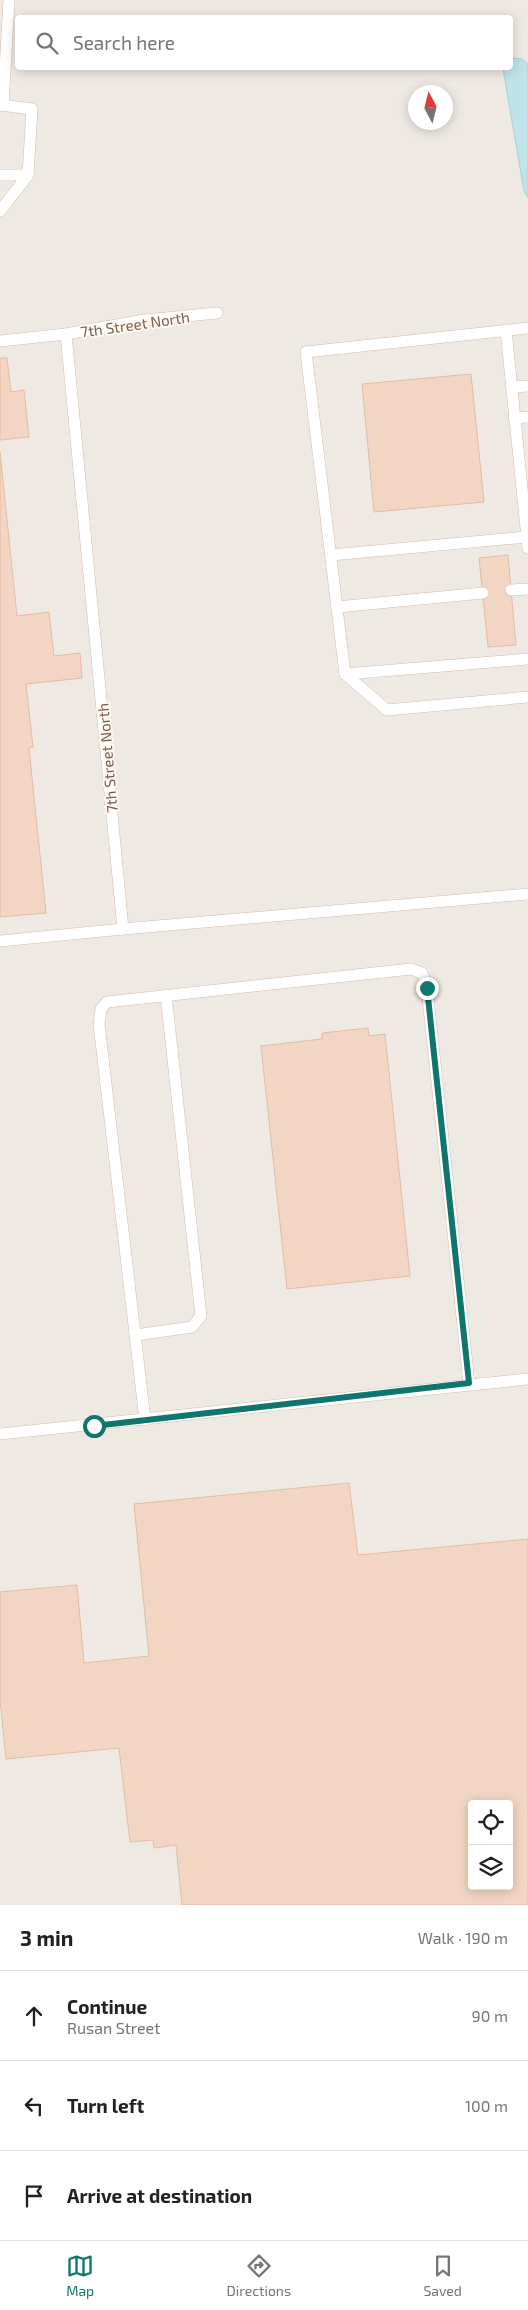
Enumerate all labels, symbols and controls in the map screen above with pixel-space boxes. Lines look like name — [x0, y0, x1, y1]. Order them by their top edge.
search box — [15, 15, 513, 70]
icon: search — [33, 29, 61, 57]
text: Search here — [73, 31, 175, 54]
north arrow — [408, 85, 453, 130]
street label: 7th Street North — [79, 307, 191, 341]
street label: 7th Street North — [93, 702, 121, 814]
route end — [416, 977, 439, 1000]
route start — [83, 1415, 106, 1438]
map controls — [468, 1800, 513, 1890]
button: locate — [468, 1800, 513, 1845]
button: layers — [468, 1845, 513, 1890]
text: 3 min — [20, 1925, 73, 1950]
text: Walk · 190 m — [418, 1928, 508, 1947]
text: Continue — [67, 1995, 147, 2018]
icon: ahead — [20, 2002, 48, 2030]
text: 90 m — [472, 2006, 508, 2025]
text: Rusan Street — [67, 2018, 160, 2037]
icon: left — [20, 2092, 48, 2120]
text: Turn left — [67, 2094, 144, 2117]
text: 100 m — [465, 2096, 508, 2115]
icon: arrive — [20, 2182, 48, 2210]
text: Arrive at destination — [67, 2184, 252, 2207]
tab: Map — [66, 2252, 94, 2299]
tab: Directions — [227, 2252, 291, 2299]
tab: Saved — [423, 2252, 462, 2299]

